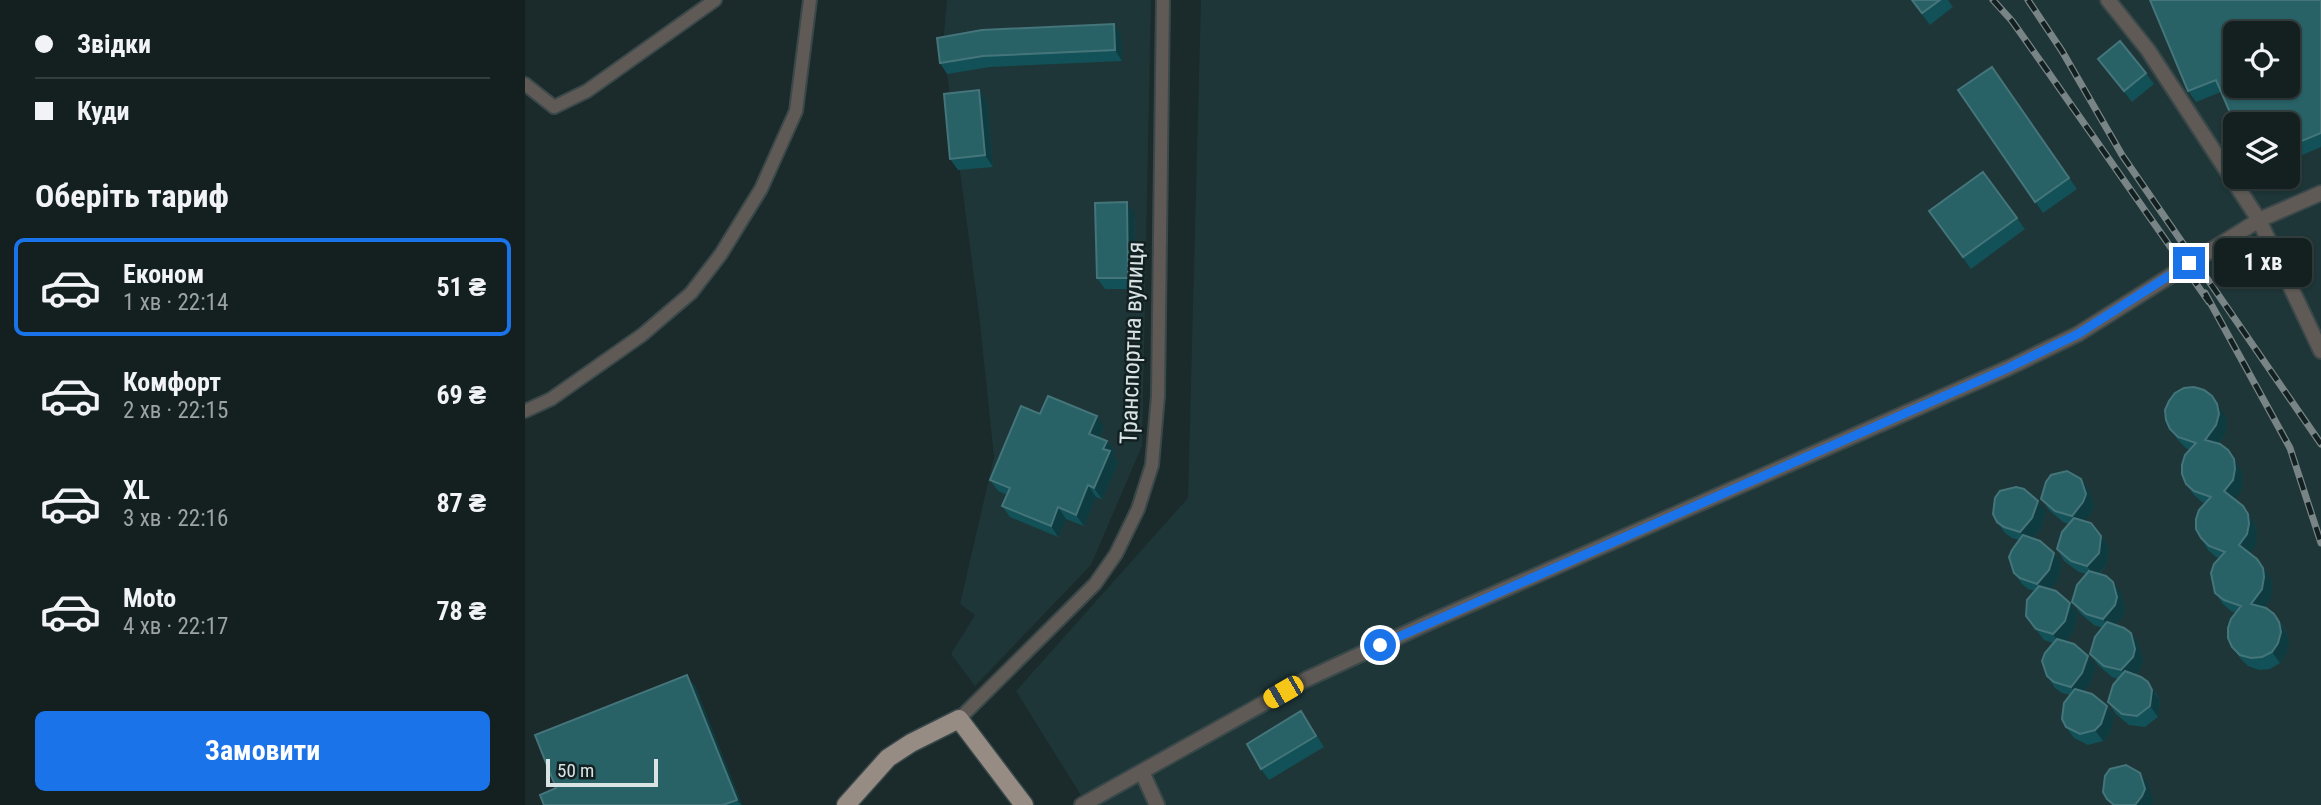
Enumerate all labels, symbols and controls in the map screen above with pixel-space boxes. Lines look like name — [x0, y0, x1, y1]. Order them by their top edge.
map controls — [2223, 21, 2300, 189]
button: locate — [2223, 21, 2300, 98]
text: Звідки — [77, 29, 151, 59]
text: Куди — [77, 96, 129, 126]
button: layers — [2223, 112, 2300, 189]
text: Оберіть тариф — [35, 177, 229, 215]
callout: 1 хв — [2213, 238, 2311, 288]
street label: Транспортна вулиця — [1114, 241, 1150, 445]
route end — [2173, 247, 2205, 279]
text: 1 хв — [2244, 249, 2282, 276]
icon: car — [39, 256, 102, 319]
text: Економ — [123, 259, 204, 289]
text: 51 ₴ — [436, 272, 486, 302]
text: 1 хв · 22:14 — [123, 289, 228, 316]
icon: car — [39, 364, 102, 427]
text: Комфорт — [123, 367, 221, 397]
text: 69 ₴ — [436, 380, 486, 410]
text: 2 хв · 22:15 — [123, 397, 228, 424]
icon: car — [39, 472, 102, 535]
text: XL — [123, 475, 150, 505]
text: 87 ₴ — [436, 488, 486, 518]
text: 3 хв · 22:16 — [123, 505, 228, 532]
icon: car — [39, 580, 102, 643]
text: Moto — [123, 583, 176, 613]
text: 78 ₴ — [436, 596, 486, 626]
text: 4 хв · 22:17 — [123, 613, 228, 640]
route start — [1364, 629, 1396, 661]
car — [1260, 672, 1307, 712]
button: Замовити — [35, 711, 490, 791]
scale bar — [546, 756, 658, 788]
text: 50 m — [557, 759, 594, 782]

